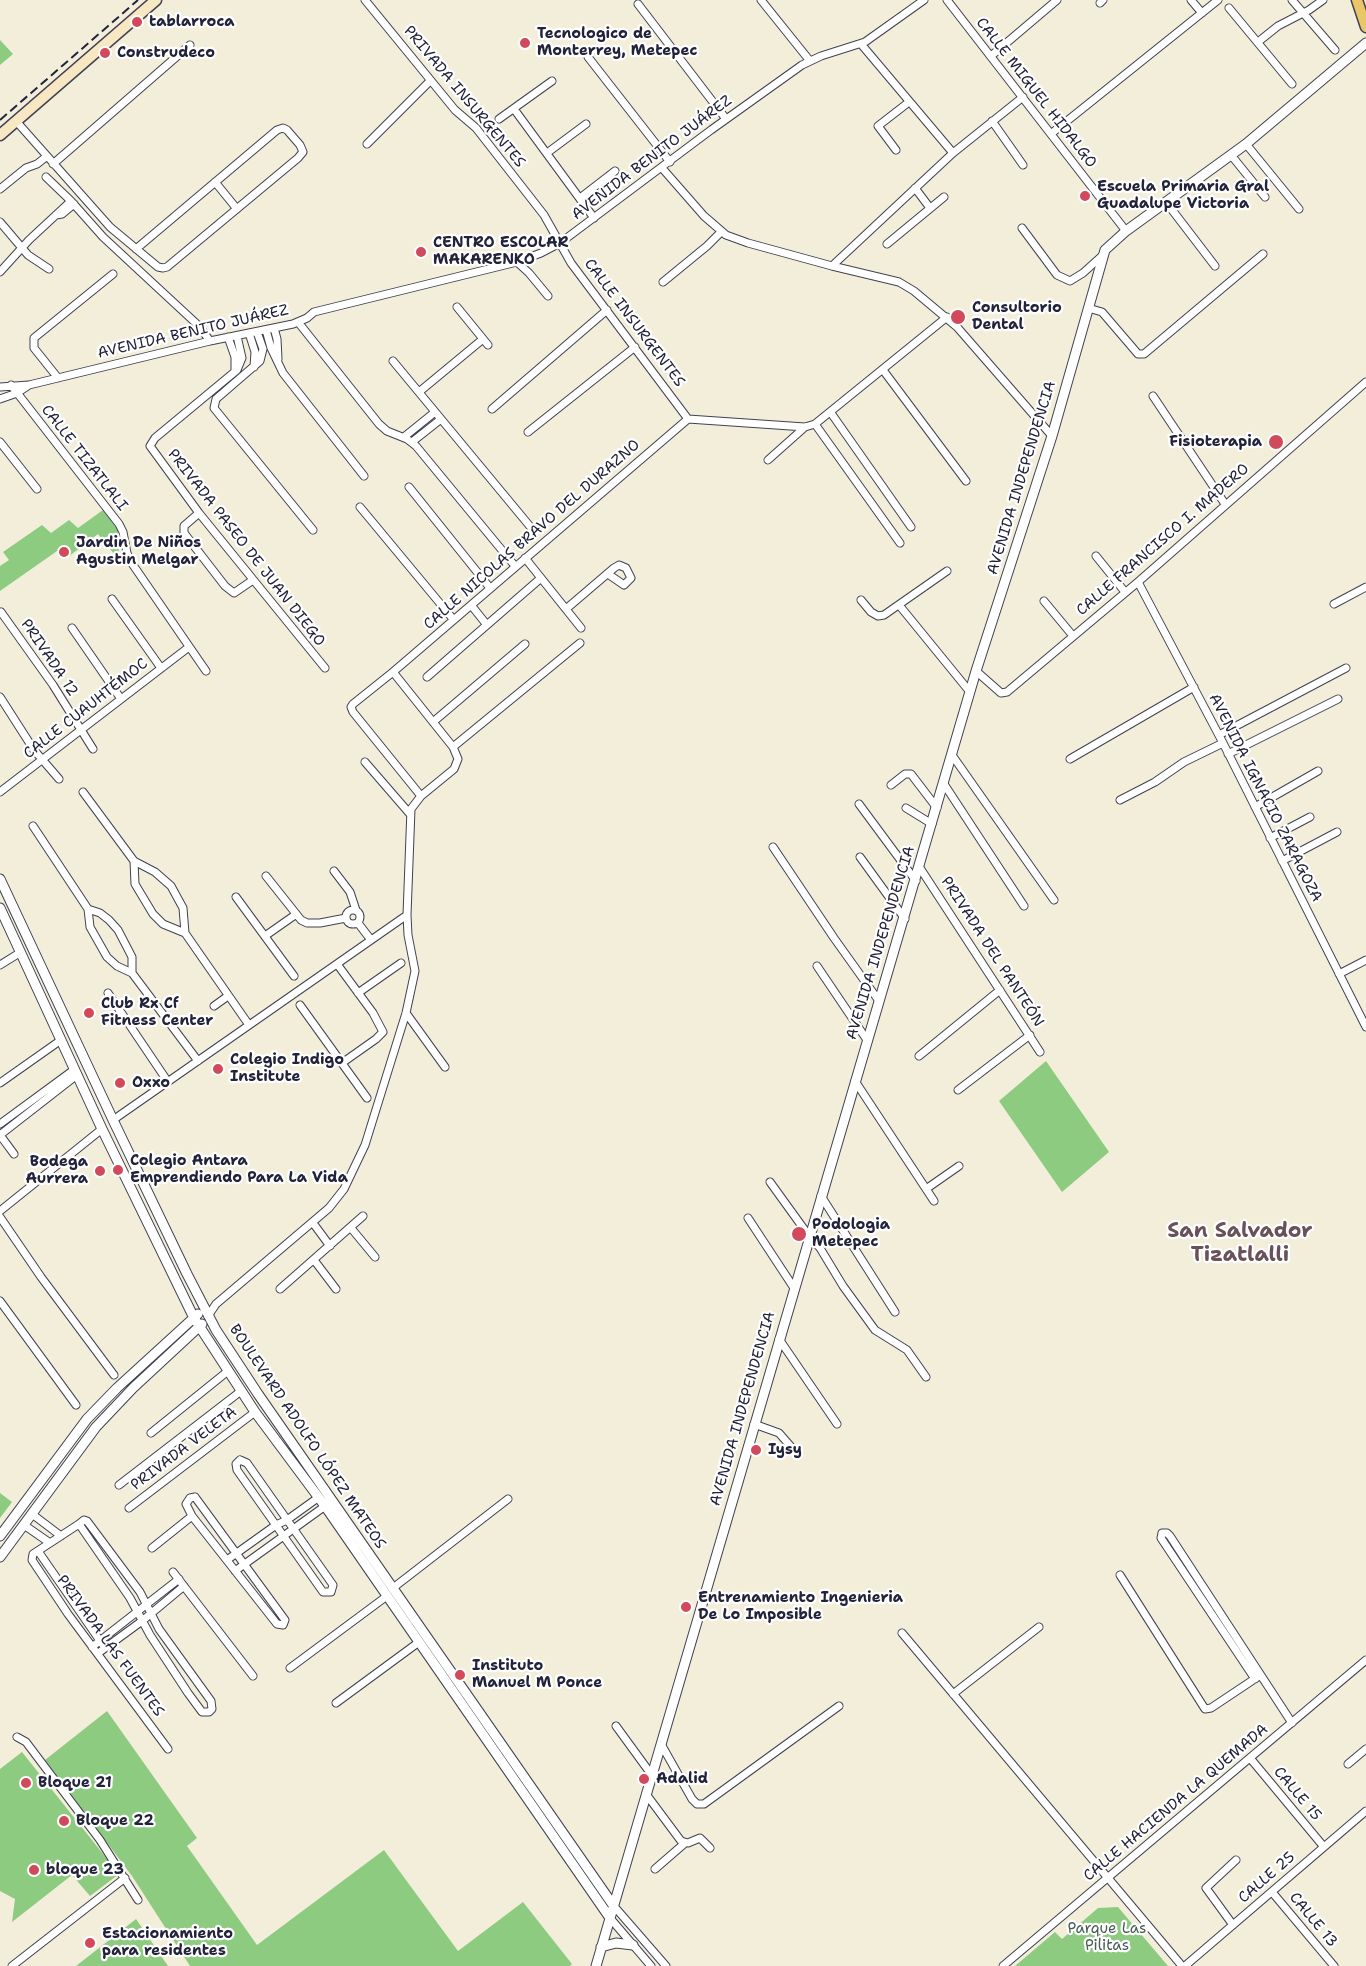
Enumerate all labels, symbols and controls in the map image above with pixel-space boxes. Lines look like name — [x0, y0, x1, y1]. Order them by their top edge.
place label: tablarroca — [149, 13, 235, 31]
street label: CALLE MIGUEL HIDALGO — [972, 14, 1100, 172]
marker: tablarroca — [130, 15, 144, 29]
street label: PRIVADA INSURGENTES — [399, 23, 529, 171]
place label: Tecnologico de Monterrey, Metepec — [537, 25, 697, 60]
marker: Tecnologico de Monterrey, Metepec — [518, 36, 532, 50]
place label: Construdeco — [117, 44, 215, 62]
marker: Construdeco — [98, 46, 112, 60]
street label: AVENIDA BENITO JUÁREZ — [569, 92, 735, 224]
place label: Escuela Primaria Gral Guadalupe Victoria — [1097, 178, 1269, 213]
marker: Escuela Primaria Gral Guadalupe Victoria — [1078, 189, 1092, 203]
place label: CENTRO ESCOLAR MAKARENKO — [433, 234, 569, 269]
marker: CENTRO ESCOLAR MAKARENKO — [414, 245, 428, 259]
street label: CALLE INSURGENTES — [580, 255, 688, 391]
place label: Consultorio Dental — [972, 299, 1062, 334]
street label: AVENIDA BENITO JUÁREZ — [96, 301, 290, 363]
marker: Consultorio Dental — [949, 308, 967, 326]
street label: AVENIDA INDEPENDENCIA — [984, 379, 1060, 577]
street label: CALLE TIZATLALI — [37, 401, 131, 515]
place label: Fisioterapia — [1169, 433, 1262, 451]
marker: Fisioterapia — [1267, 433, 1285, 451]
street label: CALLE NICOLAS BRAVO DEL DURAZNO — [420, 436, 644, 634]
street label: PRIVADA PASEO DE JUAN DIEGO — [163, 446, 329, 650]
street label: CALLE FRANCISCO I. MADERO — [1073, 460, 1253, 620]
place label: Jardin De Niños Agustin Melgar — [76, 534, 201, 569]
marker: Jardin De Niños Agustin Melgar — [57, 545, 71, 559]
street label: PRIVADA 12 — [17, 616, 81, 700]
street label: CALLE CUAUHTÉMOC — [20, 655, 152, 763]
street label: AVENIDA IGNACIO ZARAGOZA — [1205, 691, 1325, 905]
street label: AVENIDA INDEPENDENCIA — [843, 844, 919, 1042]
street label: PRIVADA DEL PANTEÓN — [937, 874, 1047, 1030]
place label: Club Rx Cf Fitness Center — [101, 995, 213, 1030]
marker: Club Rx Cf Fitness Center — [82, 1006, 96, 1020]
place label: Colegio Indigo Institute — [230, 1051, 344, 1086]
marker: Colegio Indigo Institute — [211, 1062, 225, 1076]
place label: Oxxo — [132, 1074, 170, 1092]
marker: Oxxo — [113, 1076, 127, 1090]
place label: Colegio Antara Emprendiendo Para La Vida — [130, 1152, 348, 1187]
place label: Bodega Aurrera — [25, 1153, 88, 1188]
marker: Colegio Antara Emprendiendo Para La Vida — [111, 1163, 125, 1177]
marker: Bodega Aurrera — [93, 1164, 107, 1178]
place label: Podologia Metepec — [812, 1216, 890, 1251]
district label: San Salvador Tizatlalli — [1167, 1219, 1313, 1269]
marker: Podologia Metepec — [790, 1225, 808, 1243]
street label: AVENIDA INDEPENDENCIA — [707, 1310, 779, 1508]
street label: BOULEVARD ADOLFO LÓPEZ MATEOS — [225, 1321, 389, 1553]
street label: PRIVADA VELETA — [128, 1403, 240, 1495]
place label: Iysy — [768, 1441, 802, 1459]
marker: Iysy — [749, 1443, 763, 1457]
street label: PRIVADA LAS FUENTES — [53, 1572, 167, 1720]
place label: Entrenamiento Ingenieria De Lo Imposible — [698, 1589, 903, 1624]
marker: Entrenamiento Ingenieria De Lo Imposible — [679, 1600, 693, 1614]
place label: Instituto Manuel M Ponce — [472, 1657, 602, 1692]
marker: Instituto Manuel M Ponce — [453, 1668, 467, 1682]
street label: CALLE HACIENDA LA QUEMADA — [1080, 1721, 1272, 1885]
street label: CALLE 15 — [1269, 1763, 1325, 1825]
place label: Adalid — [656, 1770, 708, 1788]
marker: Adalid — [637, 1772, 651, 1786]
place label: Bloque 21 — [38, 1774, 112, 1792]
marker: Bloque 21 — [19, 1776, 33, 1790]
place label: Bloque 22 — [76, 1812, 154, 1830]
marker: Bloque 22 — [57, 1814, 71, 1828]
street label: CALLE 25 — [1235, 1849, 1299, 1907]
place label: bloque 23 — [46, 1861, 124, 1879]
marker: bloque 23 — [27, 1863, 41, 1877]
street label: CALLE 13 — [1285, 1889, 1341, 1951]
park label: Parque Las Pilitas — [1068, 1920, 1146, 1955]
place label: Estacionamiento para residentes — [102, 1925, 233, 1960]
marker: Estacionamiento para residentes — [83, 1936, 97, 1950]

